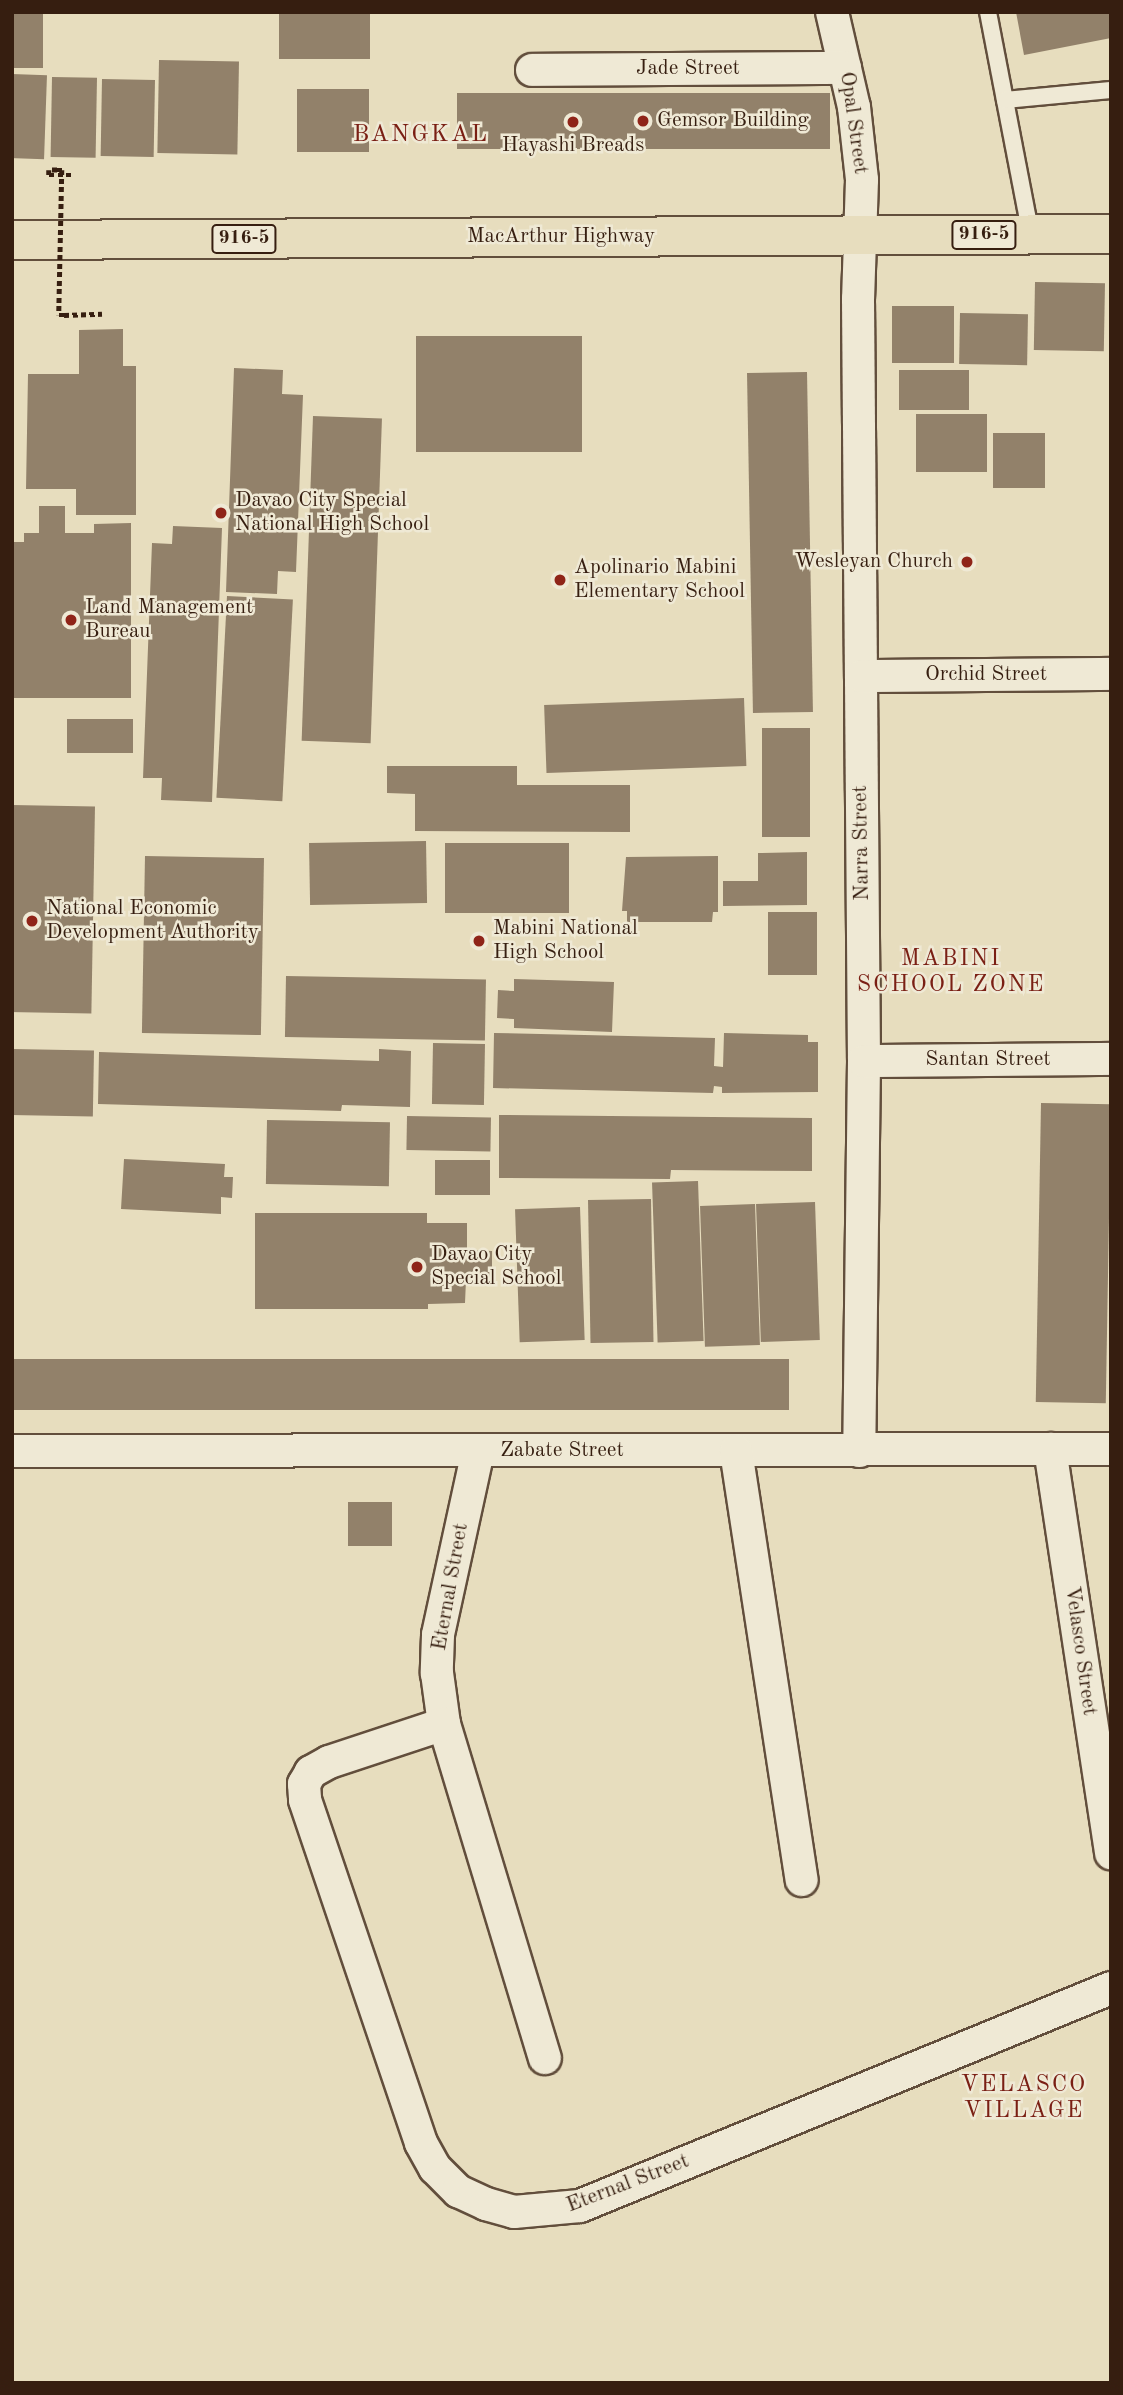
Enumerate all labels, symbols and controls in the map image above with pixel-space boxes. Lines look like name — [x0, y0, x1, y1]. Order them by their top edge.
street label: Jade Street — [636, 56, 740, 82]
street label: Opal Street — [833, 70, 873, 176]
place label: Gemsor Building — [657, 108, 809, 134]
marker: Gemsor Building — [635, 113, 651, 129]
marker: Hayashi Breads — [565, 114, 581, 130]
district label: BANGKAL — [354, 122, 488, 150]
place label: Hayashi Breads — [502, 133, 644, 159]
road number: 916-5 — [951, 219, 1017, 250]
road number: 916-5 — [211, 224, 277, 255]
street label: MacArthur Highway — [467, 224, 655, 250]
place label: Davao City Special National High School — [235, 488, 429, 538]
marker: Davao City Special National High School — [213, 505, 229, 521]
place label: Wesleyan Church — [795, 549, 953, 575]
marker: Wesleyan Church — [959, 554, 975, 570]
place label: Apolinario Mabini Elementary School — [574, 555, 745, 605]
marker: Apolinario Mabini Elementary School — [552, 572, 568, 588]
place label: Land Management Bureau — [85, 595, 253, 645]
marker: Land Management Bureau — [63, 612, 79, 628]
street label: Orchid Street — [925, 662, 1047, 688]
street label: Narra Street — [848, 785, 876, 901]
place label: National Economic Development Authority — [46, 896, 259, 946]
marker: National Economic Development Authority — [24, 913, 40, 929]
place label: Mabini National High School — [493, 916, 638, 966]
marker: Mabini National High School — [471, 933, 487, 949]
district label: MABINI SCHOOL ZONE — [858, 945, 1044, 999]
street label: Santan Street — [925, 1047, 1051, 1073]
place label: Davao City Special School — [431, 1242, 561, 1292]
marker: Davao City Special School — [409, 1259, 425, 1275]
street label: Zabate Street — [500, 1438, 624, 1464]
street label: Eternal Street — [427, 1521, 475, 1653]
street label: Velasco Street — [1058, 1585, 1102, 1717]
district label: VELASCO VILLAGE — [962, 2071, 1086, 2125]
street label: Eternal Street — [563, 2149, 693, 2219]

